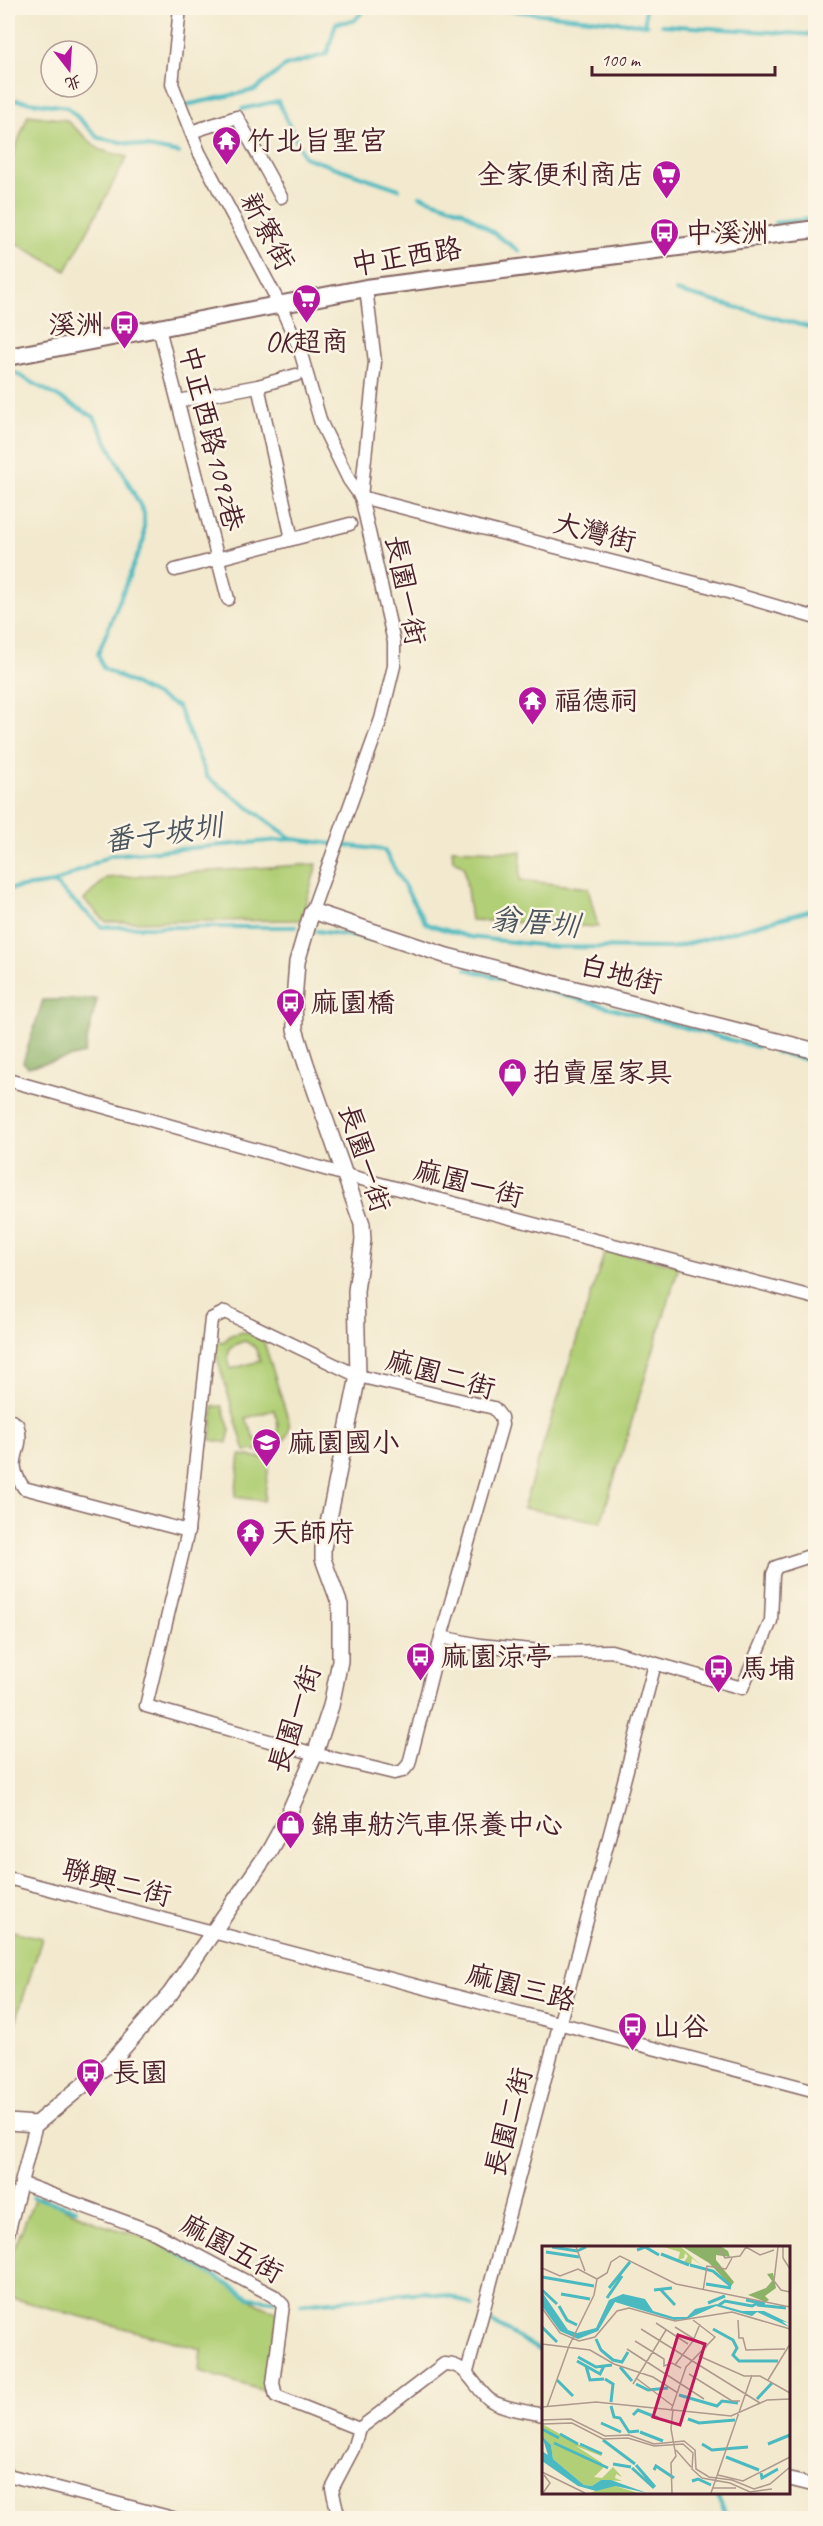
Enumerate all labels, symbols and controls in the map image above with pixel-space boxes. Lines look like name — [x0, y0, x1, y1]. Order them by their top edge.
north arrow — [39, 39, 99, 99]
scale bar — [592, 39, 775, 77]
text: 100 m — [601, 49, 642, 71]
text: 北 — [63, 70, 84, 94]
place label: 竹北旨聖宮 — [247, 123, 387, 158]
temple icon: 竹北旨聖宮 — [210, 124, 242, 166]
place label: 全家便利商店 — [477, 157, 645, 192]
supermarket icon: 全家便利商店 — [650, 158, 682, 200]
street label: 新寮街 — [233, 186, 303, 276]
place label: 中溪洲 — [685, 215, 769, 250]
bus stop icon: 中溪洲 — [648, 216, 680, 258]
street label: 中正西路 — [348, 230, 464, 282]
supermarket icon: OK超商 — [291, 282, 323, 324]
place label: 溪洲 — [48, 307, 104, 342]
bus stop icon: 溪洲 — [109, 308, 141, 350]
place label: OK超商 — [265, 324, 349, 359]
street label: 中正西路1092巷 — [172, 341, 252, 536]
street label: 大灣街 — [550, 505, 640, 559]
street label: 長園一街 — [378, 532, 434, 648]
place label: 福德祠 — [554, 683, 638, 718]
temple icon: 福德祠 — [517, 684, 549, 726]
water label: 番子坡圳 — [101, 805, 228, 860]
water label: 翁厝圳 — [489, 899, 584, 945]
street label: 白地街 — [576, 947, 666, 1001]
place label: 麻園橋 — [311, 985, 395, 1020]
bus stop icon: 麻園橋 — [274, 986, 306, 1028]
place label: 拍賣屋家具 — [533, 1055, 673, 1090]
shop icon: 拍賣屋家具 — [496, 1056, 528, 1098]
street label: 長園一街 — [331, 1099, 399, 1217]
street label: 麻園一街 — [410, 1152, 528, 1214]
street label: 麻園二街 — [382, 1342, 500, 1406]
place label: 麻園國小 — [288, 1425, 400, 1460]
school or university icon: 麻園國小 — [251, 1426, 283, 1468]
place label: 天師府 — [271, 1515, 355, 1550]
temple icon: 天師府 — [234, 1516, 266, 1558]
place label: 麻園涼亭 — [441, 1639, 553, 1674]
bus stop icon: 麻園涼亭 — [404, 1640, 436, 1682]
place label: 馬埔 — [740, 1651, 796, 1686]
bus stop icon: 馬埔 — [703, 1652, 735, 1694]
street label: 長園一街 — [260, 1660, 328, 1778]
place label: 錦車舫汽車保養中心 — [311, 1807, 563, 1842]
shop icon: 錦車舫汽車保養中心 — [274, 1808, 306, 1850]
street label: 聯興二街 — [58, 1851, 176, 1913]
street label: 麻園三路 — [462, 1956, 580, 2018]
place label: 山谷 — [653, 2009, 709, 2044]
bus stop icon: 山谷 — [616, 2010, 648, 2052]
place label: 長園 — [112, 2055, 168, 2090]
bus stop icon: 長園 — [75, 2056, 107, 2098]
street label: 長園二街 — [477, 2063, 539, 2181]
street label: 麻園五街 — [175, 2206, 289, 2290]
inset map — [542, 2246, 790, 2493]

